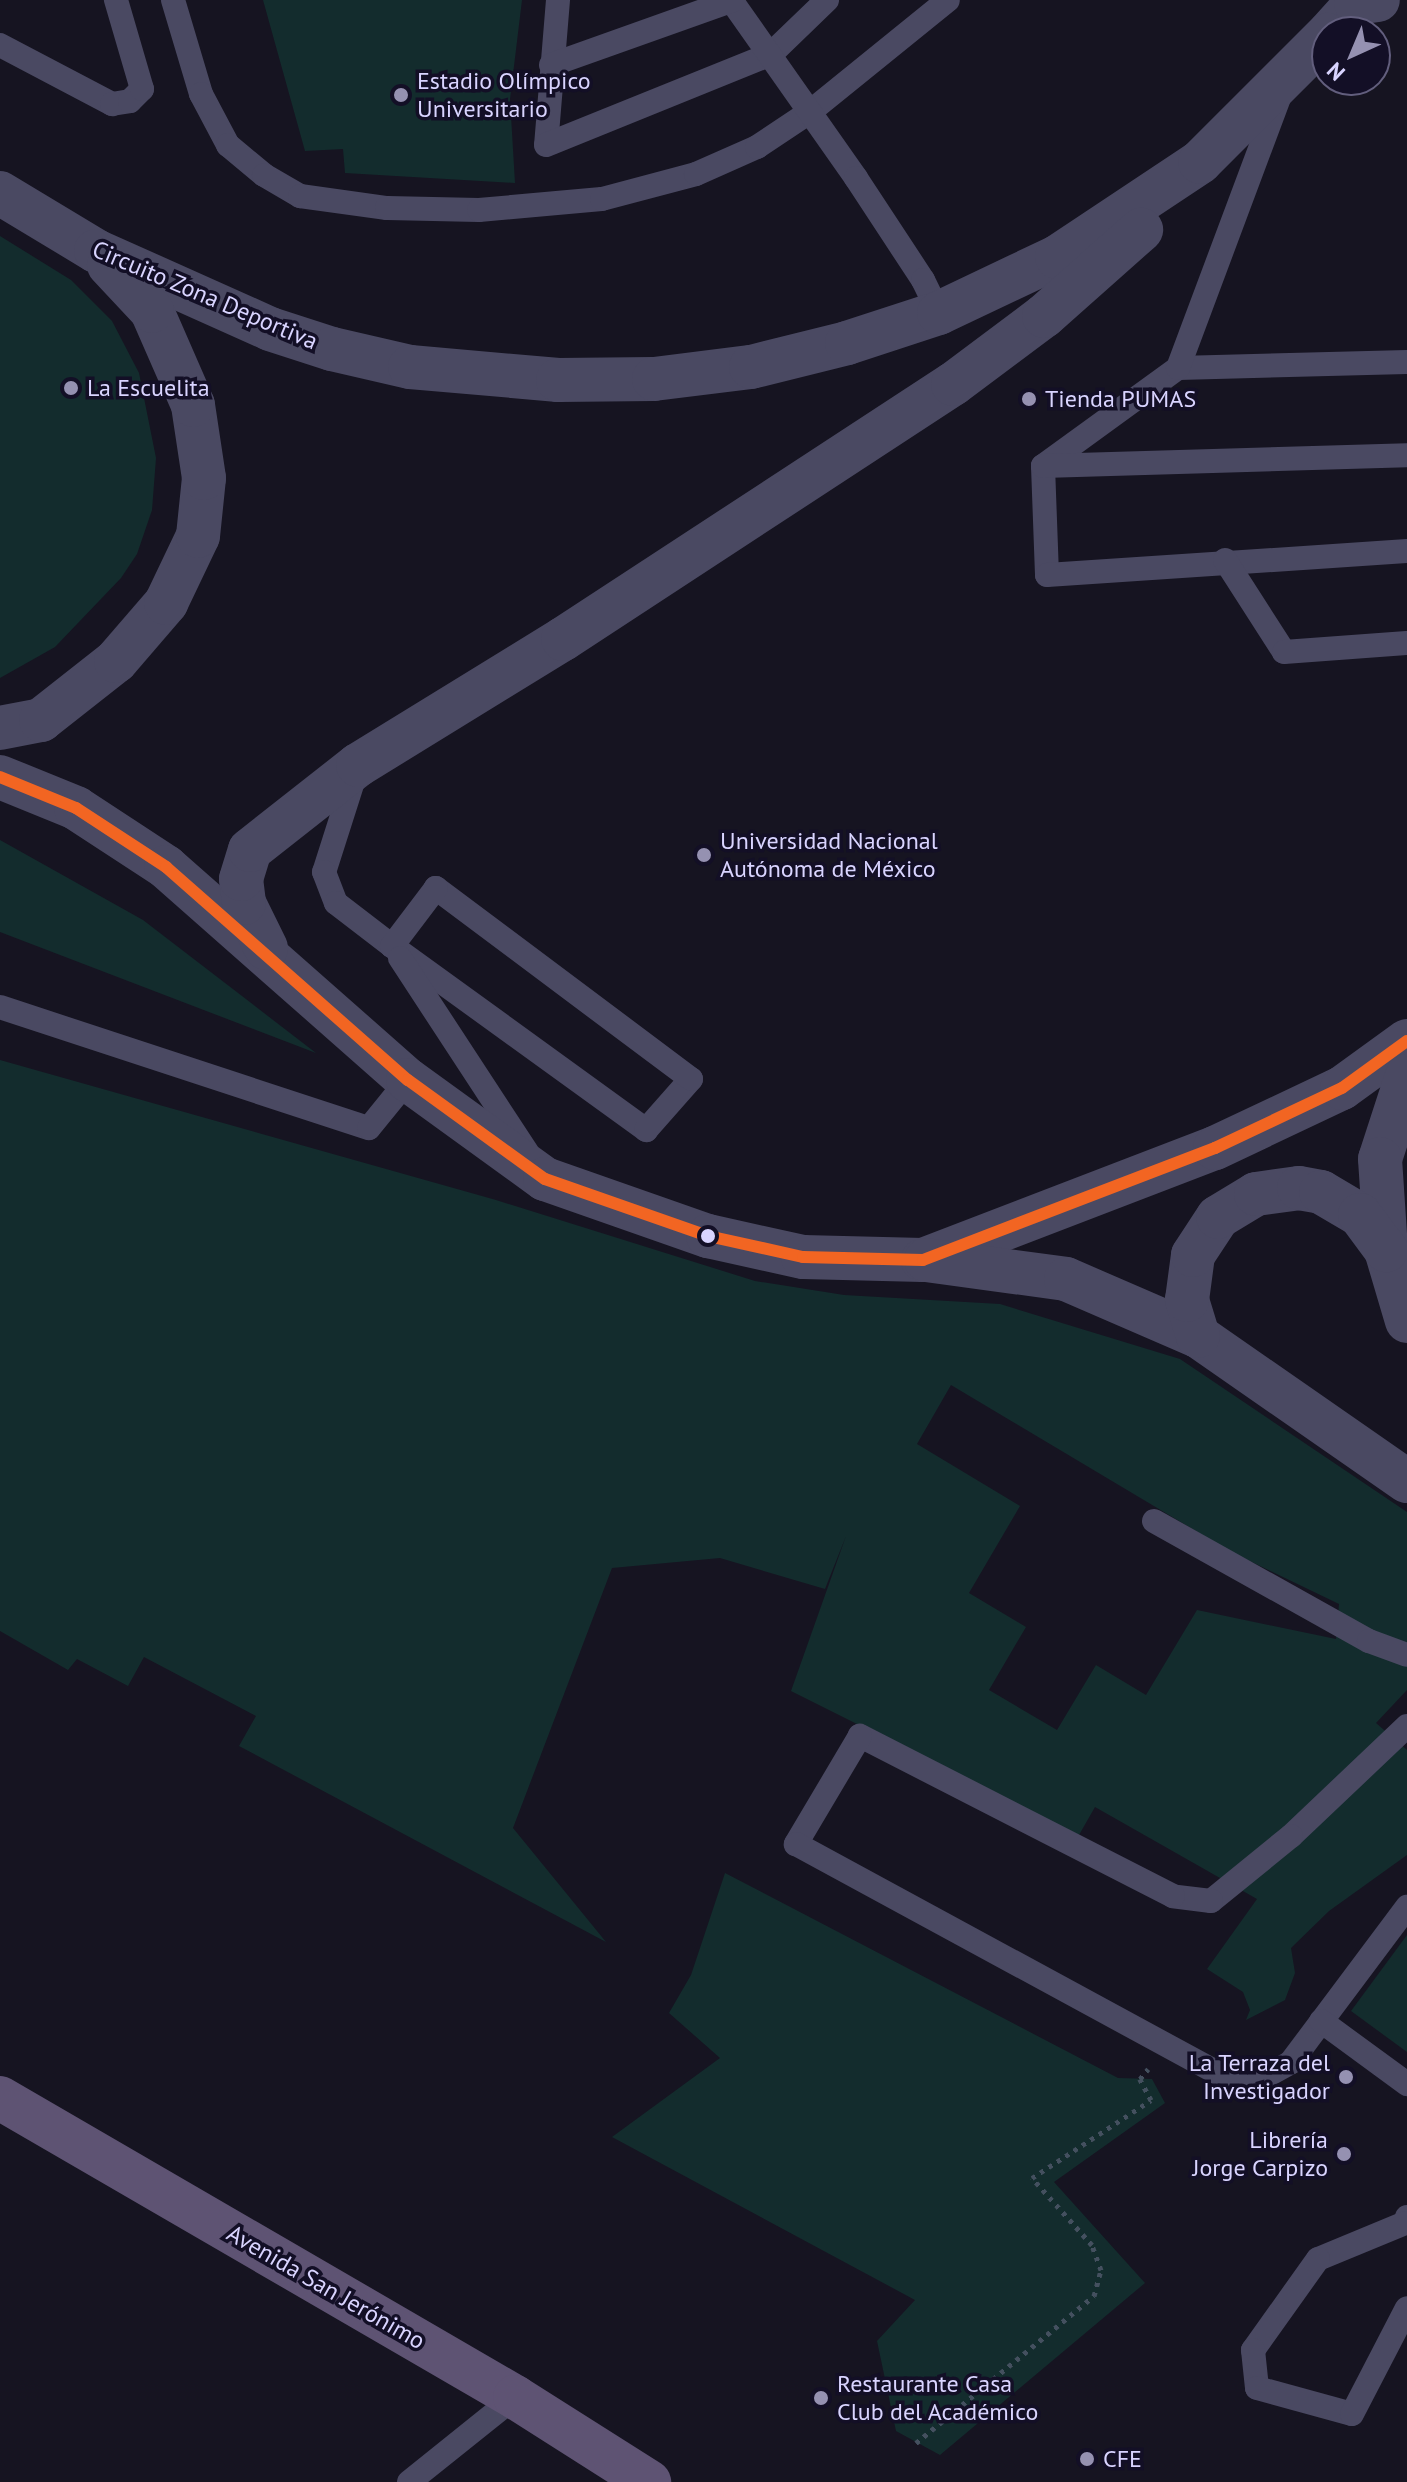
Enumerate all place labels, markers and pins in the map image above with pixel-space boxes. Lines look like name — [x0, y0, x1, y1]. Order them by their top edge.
place label: Estadio Olímpico Universitario — [417, 67, 591, 123]
marker: Estadio Olímpico Universitario — [392, 86, 410, 104]
place label: La Escuelita — [87, 374, 210, 402]
marker: La Escuelita — [62, 379, 80, 397]
place label: Tienda PUMAS — [1045, 385, 1196, 413]
marker: Tienda PUMAS — [1020, 390, 1038, 408]
place label: Universidad Nacional Autónoma de México — [720, 827, 938, 883]
marker: Universidad Nacional Autónoma de México — [695, 846, 713, 864]
unlabelled marker — [700, 1228, 716, 1244]
place label: La Terraza del Investigador — [1188, 2049, 1330, 2105]
marker: La Terraza del Investigador — [1337, 2068, 1355, 2086]
place label: Librería Jorge Carpizo — [1193, 2126, 1328, 2182]
marker: Librería Jorge Carpizo — [1335, 2145, 1353, 2163]
place label: Restaurante Casa Club del Académico — [837, 2370, 1039, 2426]
marker: Restaurante Casa Club del Académico — [812, 2389, 830, 2407]
place label: CFE — [1103, 2445, 1142, 2473]
marker: CFE — [1078, 2450, 1096, 2468]

